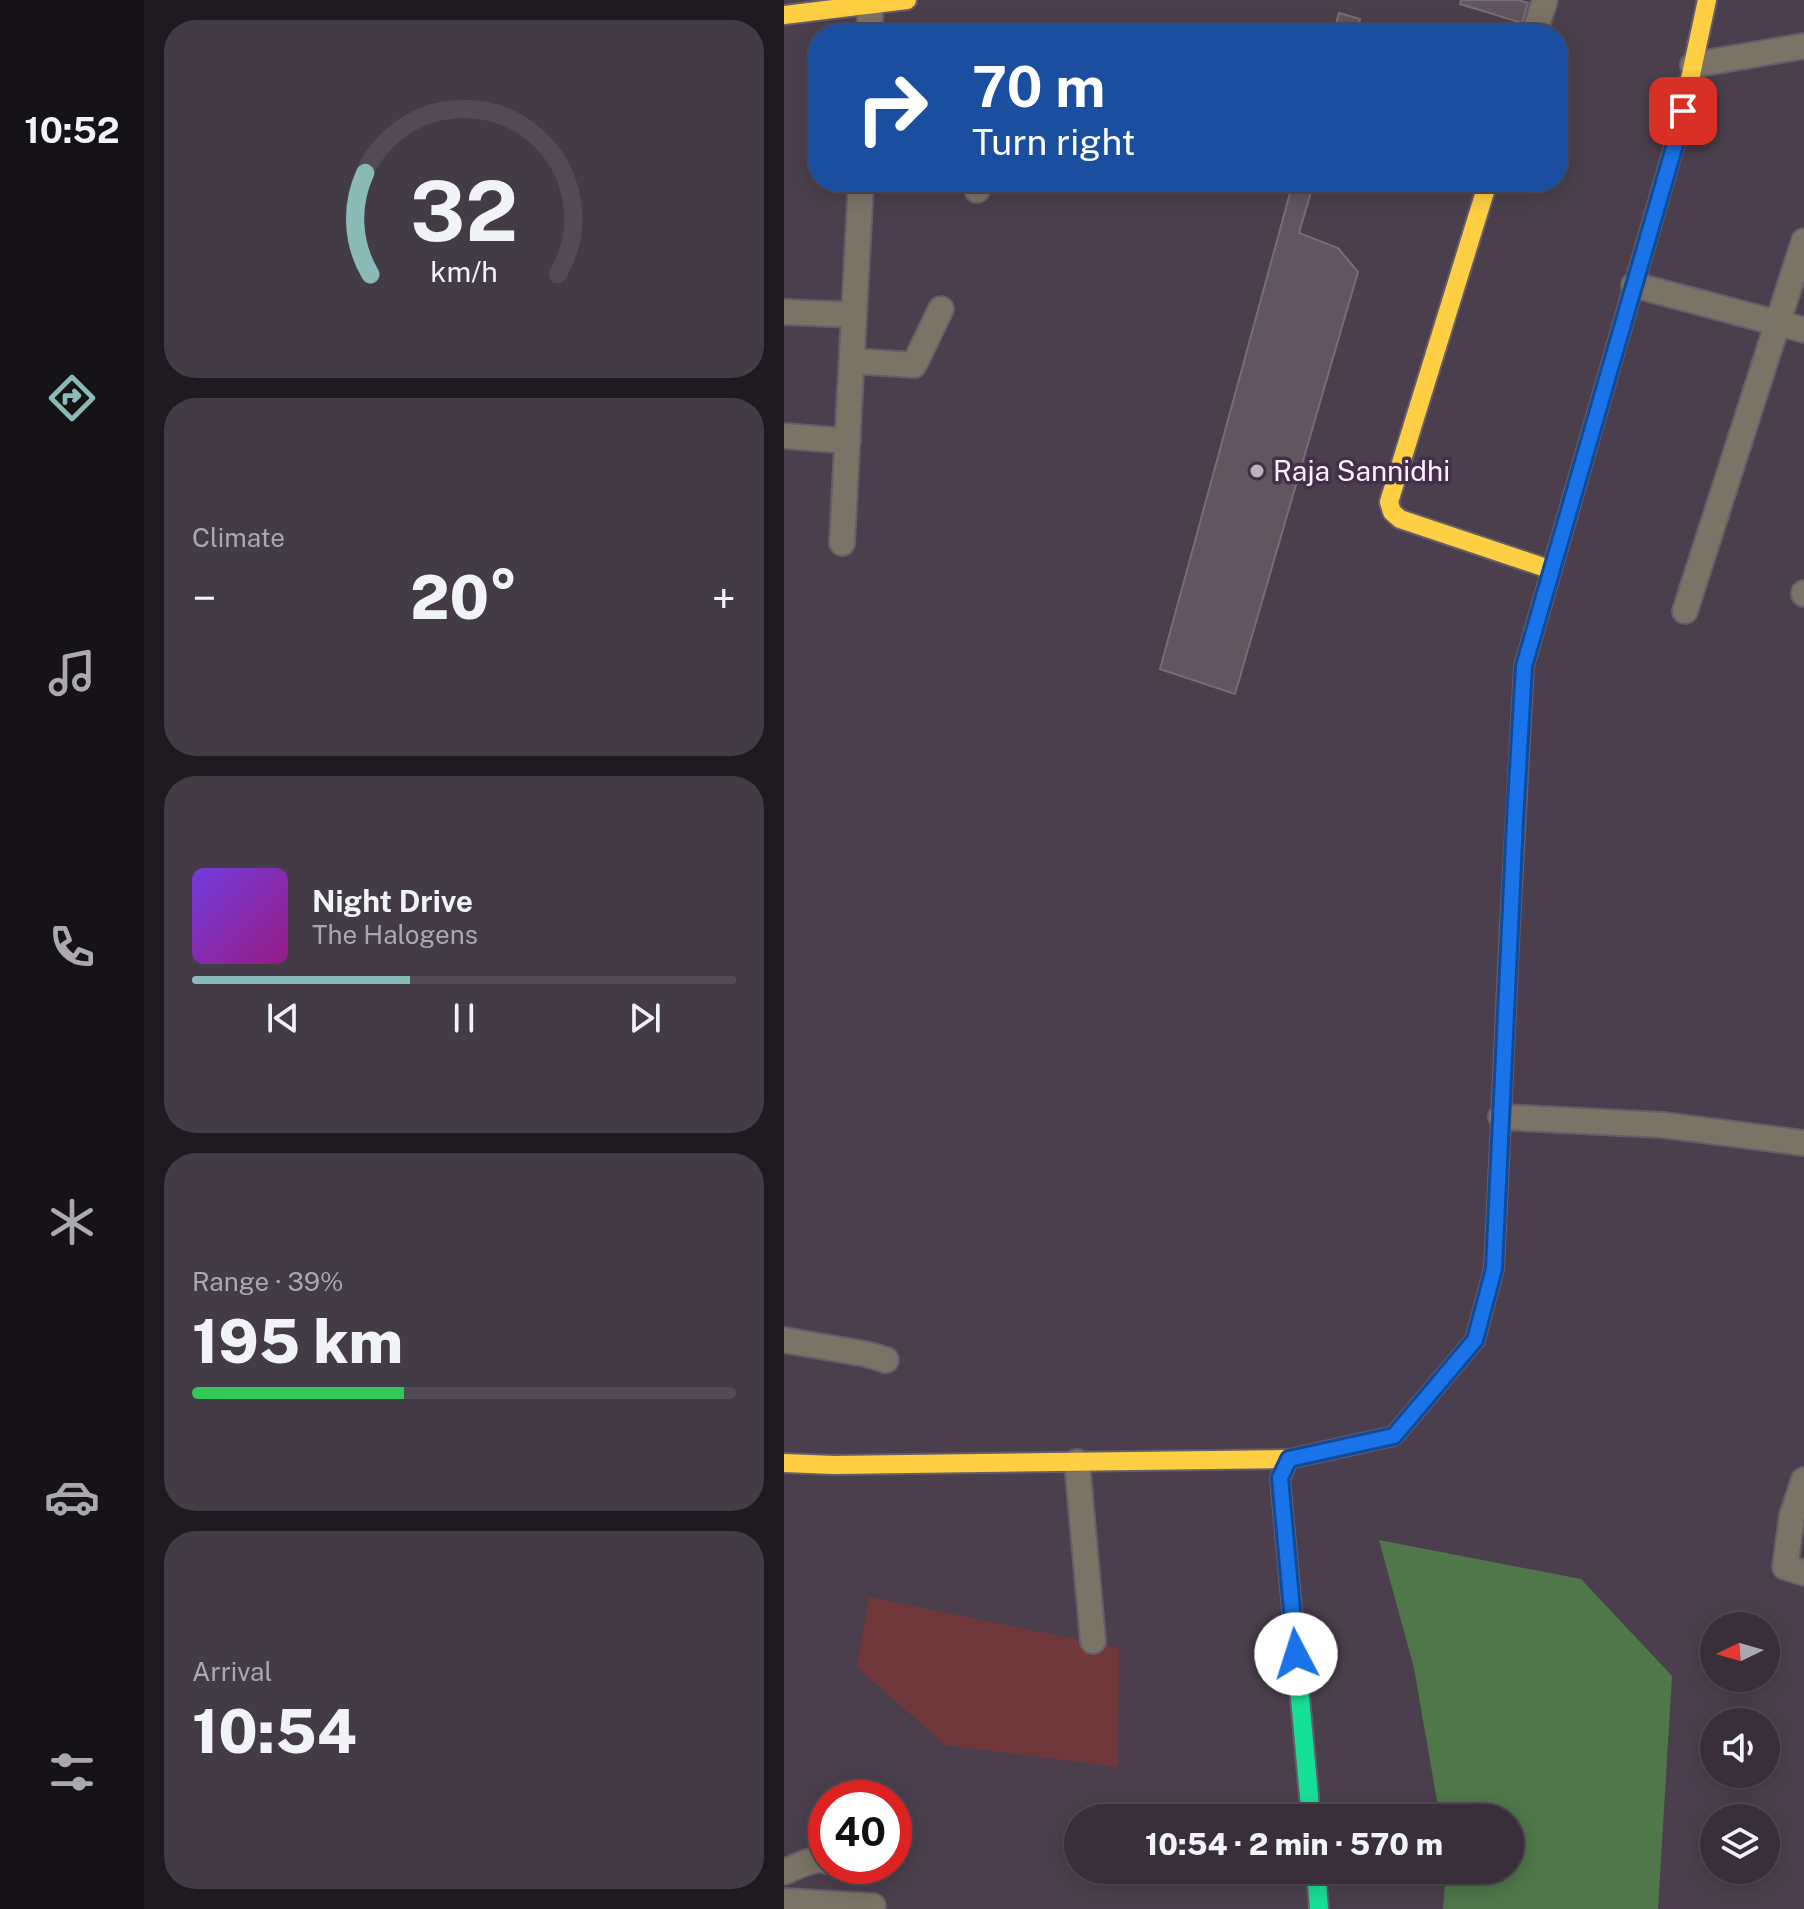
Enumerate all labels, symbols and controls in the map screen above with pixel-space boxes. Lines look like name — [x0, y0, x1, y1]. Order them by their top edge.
text: 70 m — [972, 54, 1105, 120]
icon: right — [840, 56, 944, 160]
pin — [1649, 77, 1717, 145]
icon: arrive — [1661, 89, 1705, 133]
text: 10:52 — [24, 109, 120, 151]
text: Turn right — [972, 121, 1135, 163]
text: 32 — [410, 161, 518, 259]
text: km/h — [430, 255, 498, 288]
icon: directions — [44, 370, 100, 426]
place label: Raja Sannidhi — [1273, 454, 1450, 487]
marker: Raja Sannidhi — [1248, 462, 1266, 480]
text: Climate — [192, 522, 285, 553]
text: 20° — [410, 562, 518, 633]
text: − — [192, 572, 216, 624]
text: + — [712, 572, 736, 624]
icon: music — [44, 645, 100, 701]
text: Night Drive — [312, 883, 473, 919]
icon: phone — [44, 919, 100, 975]
text: The Halogens — [312, 919, 478, 950]
icon: previous — [261, 996, 305, 1040]
icon: pause — [442, 996, 486, 1040]
icon: next — [623, 996, 667, 1040]
icon: climate — [44, 1194, 100, 1250]
text: Range · 39% — [192, 1266, 343, 1297]
text: 195 km — [192, 1306, 403, 1377]
icon: car — [44, 1469, 100, 1525]
position arrow — [1254, 1612, 1338, 1696]
north arrow — [1700, 1612, 1780, 1692]
map controls — [1700, 1612, 1780, 1884]
text: Arrival — [192, 1656, 272, 1687]
text: 10:54 — [192, 1696, 357, 1767]
button: sound — [1700, 1708, 1780, 1788]
icon: filters — [44, 1744, 100, 1800]
speed limit sign: 40 — [808, 1780, 912, 1884]
button: layers — [1700, 1804, 1780, 1884]
text: 10:54 · 2 min · 570 m — [1145, 1826, 1443, 1862]

